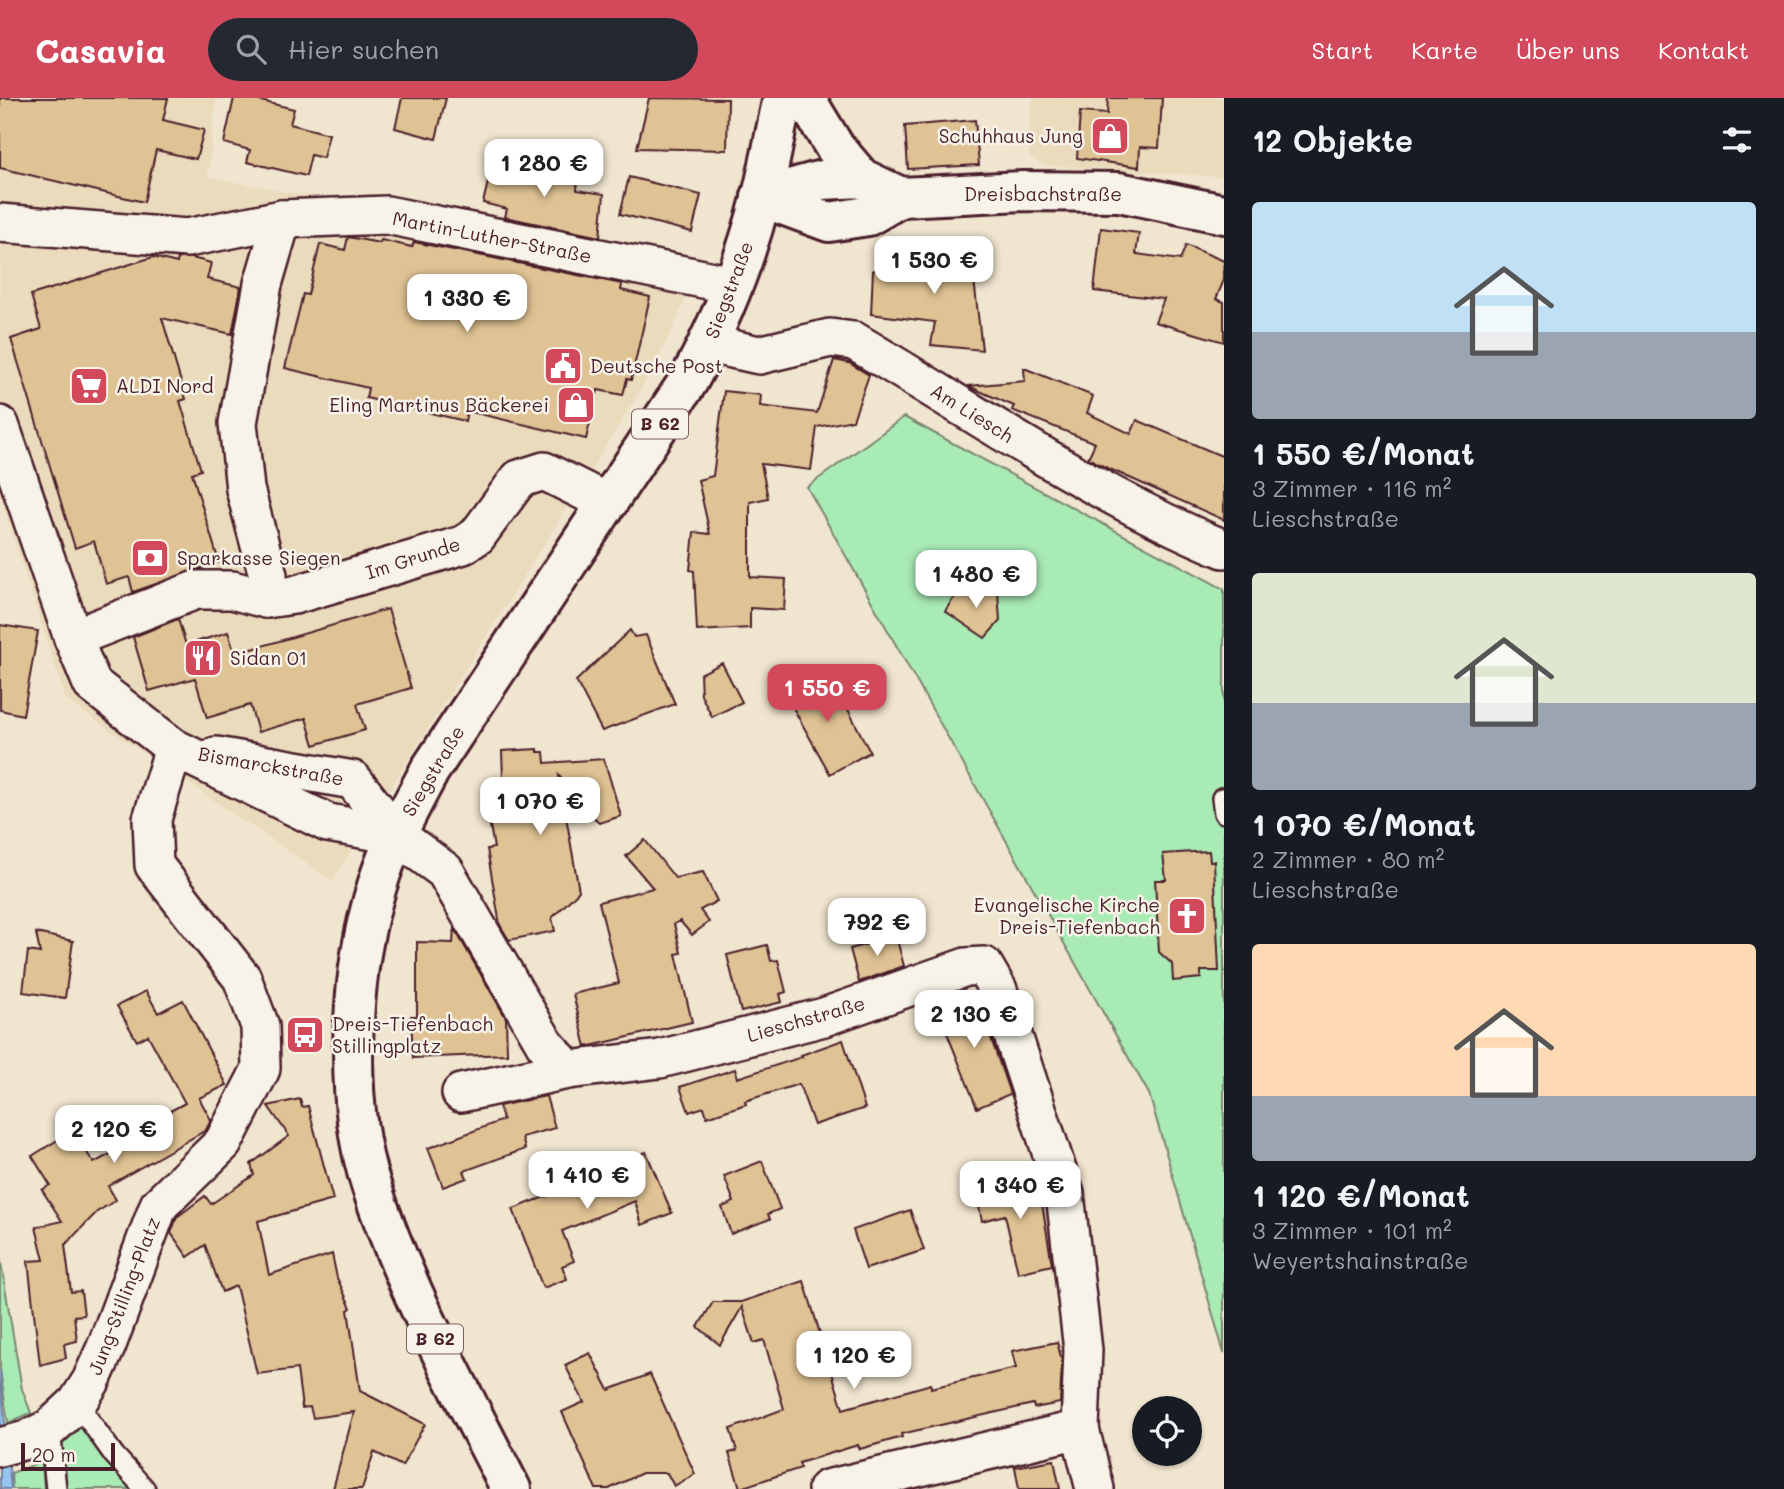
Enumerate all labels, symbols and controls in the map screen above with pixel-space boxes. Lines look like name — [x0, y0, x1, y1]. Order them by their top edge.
search box — [208, 18, 698, 81]
text: Casavia — [35, 28, 166, 71]
icon: search — [232, 30, 270, 68]
text: Hier suchen — [288, 32, 439, 66]
text: Start — [1311, 34, 1373, 65]
text: Karte — [1411, 34, 1478, 65]
text: Über uns — [1516, 34, 1620, 65]
text: Kontakt — [1658, 34, 1749, 65]
shop icon: Schuhhaus Jung — [1089, 115, 1131, 157]
text: 12 Objekte — [1252, 120, 1413, 160]
icon: filters — [1718, 121, 1756, 159]
place label: Schuhhaus Jung — [939, 123, 1083, 148]
pin: 1 280 € — [479, 140, 609, 199]
text: 1 280 € — [500, 147, 588, 177]
street label: Dreisbachstraße — [964, 181, 1122, 206]
street label: Martin-Luther-Straße — [390, 205, 594, 268]
pin: 1 530 € — [869, 236, 999, 296]
street label: Siegstraße — [699, 238, 758, 342]
text: 1 530 € — [890, 244, 978, 274]
icon: home — [1441, 248, 1567, 374]
pin: 1 330 € — [402, 274, 532, 334]
text: 1 330 € — [423, 282, 511, 312]
public building icon: Deutsche Post — [542, 345, 584, 387]
place label: Deutsche Post — [590, 353, 723, 378]
supermarket icon: ALDI Nord — [68, 365, 110, 407]
place label: ALDI Nord — [116, 373, 213, 398]
street label: Am Liesch — [926, 377, 1018, 448]
shop icon: Eling Martinus Bäckerei — [555, 384, 597, 426]
place label: Eling Martinus Bäckerei — [329, 392, 549, 417]
road number: B 62 — [632, 410, 688, 438]
text: 1 550 €/Monat — [1252, 433, 1475, 473]
text: 3 Zimmer · 116 m² — [1252, 473, 1451, 503]
text: Lieschstraße — [1252, 503, 1399, 533]
street label: Im Grunde — [362, 531, 463, 585]
bank icon: Sparkasse Siegen — [129, 537, 171, 579]
place label: Sparkasse Siegen — [177, 545, 341, 570]
pin: 1 480 € — [911, 550, 1041, 610]
text: 1 480 € — [931, 558, 1021, 588]
icon: home — [1441, 619, 1567, 745]
restaurant icon: Sidan 01 — [182, 637, 224, 679]
place label: Sidan 01 — [230, 645, 307, 670]
pin: 1 550 € — [762, 664, 892, 724]
text: 1 550 € — [783, 672, 871, 702]
street label: Siegstraße — [396, 721, 470, 821]
street label: Bismarckstraße — [196, 740, 346, 791]
pin: 1 070 € — [475, 778, 605, 837]
text: 1 070 € — [496, 785, 584, 815]
text: 1 070 €/Monat — [1252, 804, 1475, 844]
text: 2 Zimmer · 80 m² — [1252, 844, 1444, 874]
text: Lieschstraße — [1252, 874, 1399, 904]
place label: Evangelische Kirche Dreis-Tiefenbach — [974, 892, 1160, 939]
church icon: Evangelische Kirche Dreis-Tiefenbach — [1166, 895, 1208, 937]
pin: 792 € — [828, 898, 926, 958]
text: 792 € — [844, 906, 910, 936]
street label: Lieschstraße — [744, 990, 868, 1047]
pin: 2 130 € — [909, 990, 1039, 1050]
icon: home — [1441, 990, 1567, 1116]
text: 2 130 € — [931, 998, 1017, 1028]
place label: Dreis-Tiefenbach Stillingplatz — [332, 1011, 493, 1058]
bus stop icon: Dreis-Tiefenbach Stillingplatz — [284, 1014, 326, 1056]
pin: 2 120 € — [49, 1105, 179, 1165]
text: 2 120 € — [71, 1113, 157, 1143]
pin: 1 410 € — [522, 1152, 652, 1211]
text: 1 410 € — [545, 1159, 629, 1189]
pin: 1 340 € — [955, 1162, 1085, 1221]
text: 1 340 € — [976, 1169, 1064, 1199]
text: 1 120 €/Monat — [1252, 1175, 1470, 1215]
street label: Jung-Stilling-Platz — [82, 1213, 165, 1378]
text: 3 Zimmer · 101 m² — [1252, 1215, 1452, 1245]
text: Weyertshainstraße — [1252, 1245, 1469, 1275]
road number: B 62 — [407, 1324, 463, 1354]
pin: 1 120 € — [789, 1332, 919, 1391]
text: 1 120 € — [812, 1339, 896, 1369]
map controls — [1132, 1396, 1202, 1466]
button: locate — [1132, 1396, 1202, 1466]
scale bar — [21, 1440, 116, 1472]
text: 20 m — [32, 1442, 76, 1467]

